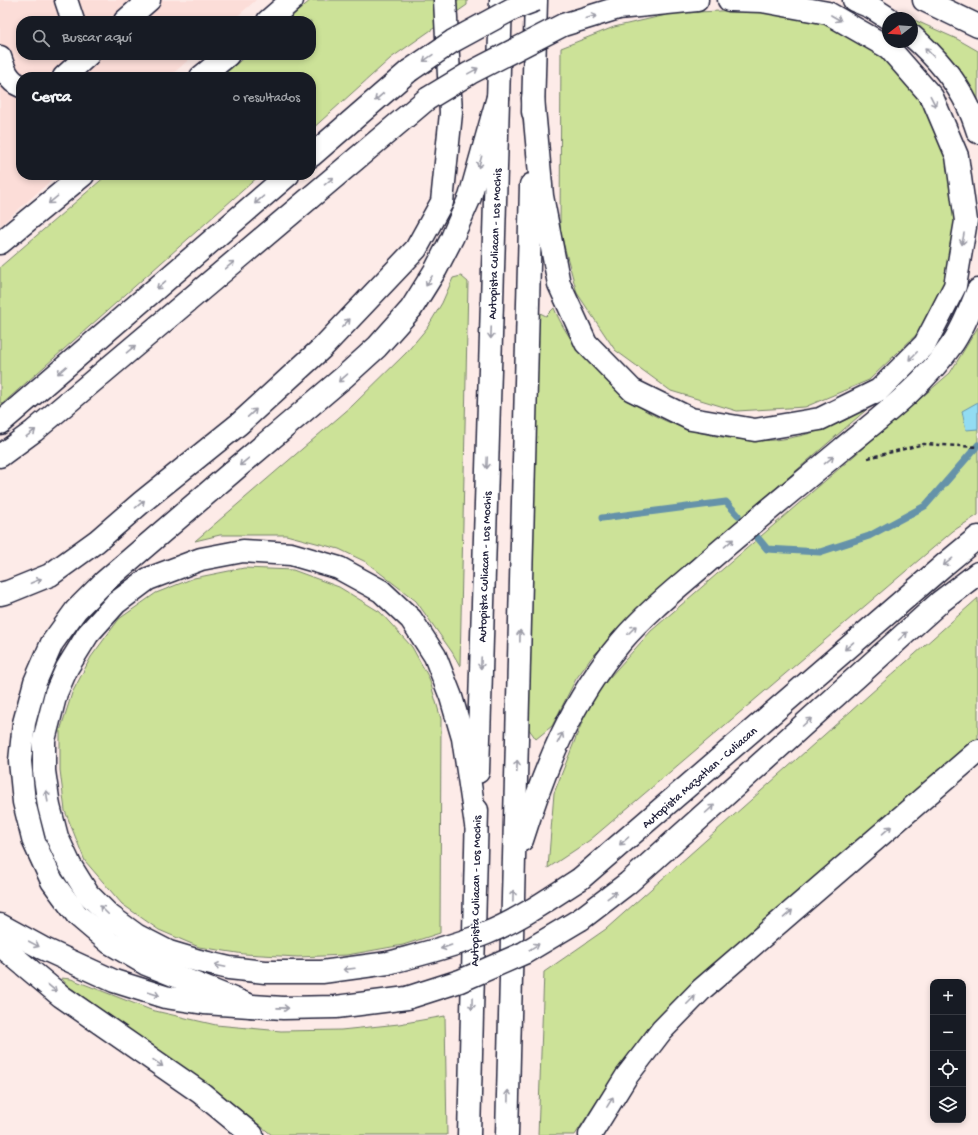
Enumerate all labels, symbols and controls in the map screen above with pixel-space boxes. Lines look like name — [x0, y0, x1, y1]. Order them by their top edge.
north arrow — [882, 12, 918, 48]
one-way arrow — [584, 13, 597, 20]
one-way arrow — [830, 14, 842, 22]
search box — [16, 16, 316, 60]
icon: search — [30, 27, 52, 49]
text: Buscar aquí — [62, 29, 132, 47]
one-way arrow — [924, 47, 934, 57]
one-way arrow — [423, 54, 434, 62]
one-way arrow — [467, 67, 479, 74]
text: Cerca — [32, 88, 71, 108]
text: 0 resultados — [233, 91, 300, 106]
one-way arrow — [374, 92, 385, 101]
one-way arrow — [930, 94, 937, 106]
one-way arrow — [476, 155, 483, 168]
street label: Autopista Culiacan - Los Mochis — [486, 168, 506, 320]
one-way arrow — [324, 177, 334, 186]
one-way arrow — [47, 195, 58, 204]
one-way arrow — [254, 196, 264, 205]
one-way arrow — [959, 232, 967, 245]
one-way arrow — [224, 261, 235, 270]
one-way arrow — [425, 275, 433, 286]
one-way arrow — [155, 281, 166, 290]
one-way arrow — [341, 318, 351, 328]
one-way arrow — [487, 326, 495, 339]
one-way arrow — [125, 345, 136, 354]
one-way arrow — [908, 351, 918, 360]
one-way arrow — [57, 366, 67, 375]
one-way arrow — [338, 373, 349, 382]
one-way arrow — [247, 408, 257, 417]
one-way arrow — [26, 429, 37, 437]
one-way arrow — [483, 456, 491, 469]
one-way arrow — [823, 456, 834, 465]
one-way arrow — [239, 457, 249, 466]
street label: Autopista Culiacan - Los Mochis — [476, 491, 496, 643]
one-way arrow — [135, 499, 146, 508]
one-way arrow — [723, 539, 734, 548]
one-way arrow — [942, 557, 953, 566]
one-way arrow — [30, 576, 42, 584]
one-way arrow — [627, 625, 637, 635]
one-way arrow — [516, 630, 524, 643]
one-way arrow — [898, 631, 909, 640]
one-way arrow — [844, 642, 854, 651]
one-way arrow — [477, 656, 485, 669]
one-way arrow — [801, 718, 812, 727]
street label: Autopista Mazatlan - Culiacan — [640, 725, 761, 832]
one-way arrow — [557, 732, 564, 744]
one-way arrow — [513, 760, 520, 773]
one-way arrow — [43, 790, 51, 803]
one-way arrow — [705, 805, 715, 814]
street label: Autopista Culiacan - Los Mochis — [469, 815, 485, 967]
one-way arrow — [882, 825, 892, 834]
one-way arrow — [618, 837, 629, 846]
one-way arrow — [509, 890, 517, 903]
one-way arrow — [607, 891, 618, 899]
one-way arrow — [99, 905, 109, 915]
one-way arrow — [783, 910, 794, 919]
one-way arrow — [28, 940, 40, 948]
one-way arrow — [528, 943, 539, 951]
one-way arrow — [440, 944, 453, 951]
one-way arrow — [214, 961, 227, 969]
one-way arrow — [343, 965, 356, 972]
map controls — [930, 979, 966, 1123]
button: + — [930, 979, 966, 1015]
one-way arrow — [46, 984, 57, 992]
one-way arrow — [147, 991, 160, 998]
one-way arrow — [686, 995, 696, 1005]
one-way arrow — [468, 997, 476, 1010]
one-way arrow — [276, 1004, 289, 1012]
button: − — [930, 1015, 966, 1051]
button: locate — [930, 1051, 966, 1087]
one-way arrow — [152, 1059, 163, 1067]
button: layers — [930, 1087, 966, 1123]
one-way arrow — [504, 1090, 511, 1103]
one-way arrow — [607, 1096, 615, 1108]

